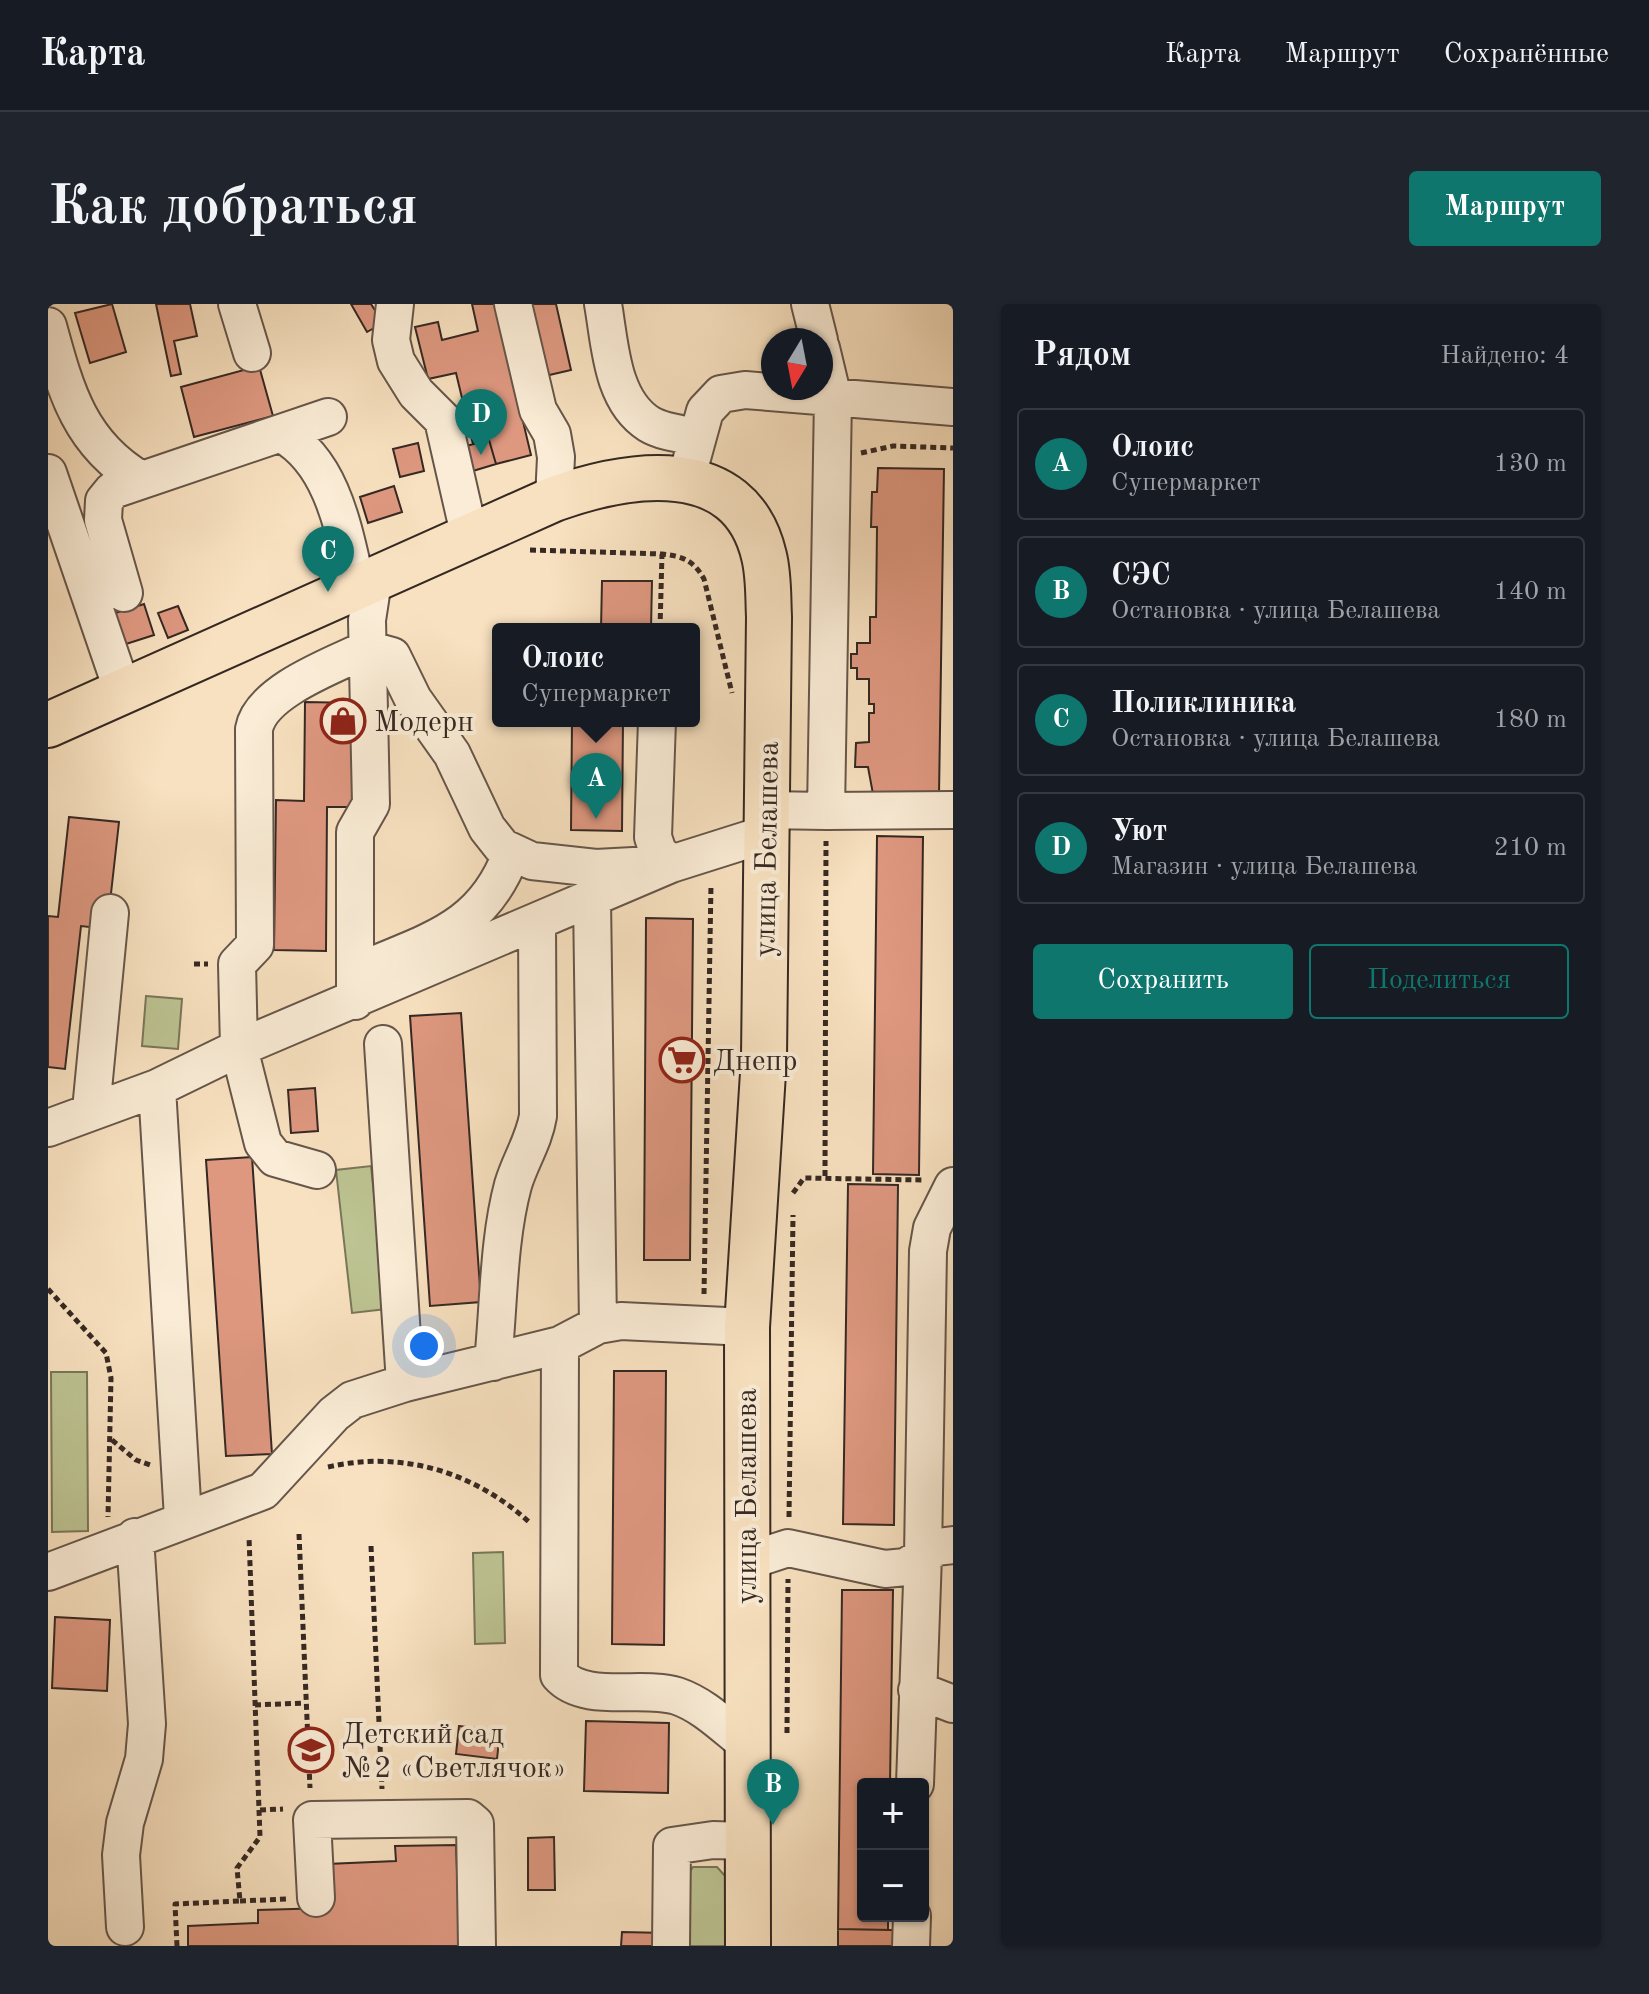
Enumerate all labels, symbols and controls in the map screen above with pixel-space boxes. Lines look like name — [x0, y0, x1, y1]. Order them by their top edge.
text: Карта — [40, 36, 146, 74]
text: Карта — [1165, 41, 1241, 69]
text: Маршрут — [1285, 41, 1400, 69]
text: Сохранённые — [1444, 41, 1609, 69]
button: Маршрут — [1409, 171, 1601, 246]
text: Как добраться — [48, 180, 418, 236]
north arrow — [761, 328, 833, 400]
text: Рядом — [1033, 339, 1132, 373]
text: Найдено: 4 — [1440, 343, 1569, 369]
pin: D — [455, 389, 507, 455]
text: Олоис — [1111, 433, 1194, 463]
text: A — [1051, 451, 1071, 477]
text: 130 m — [1494, 451, 1567, 477]
text: Супермаркет — [1111, 470, 1260, 496]
pin: C — [302, 526, 354, 592]
text: СЭС — [1111, 561, 1171, 591]
text: B — [1052, 579, 1070, 605]
text: 140 m — [1494, 579, 1567, 605]
text: Остановка · улица Белашева — [1111, 598, 1440, 624]
popup — [492, 623, 700, 727]
text: Олоис — [521, 644, 605, 674]
text: Супермаркет — [521, 681, 671, 707]
text: Поликлиника — [1111, 689, 1296, 719]
shop icon: Модерн — [319, 697, 367, 745]
text: C — [1052, 707, 1070, 733]
text: 180 m — [1494, 707, 1567, 733]
place label: Модерн — [374, 708, 474, 738]
text: Остановка · улица Белашева — [1111, 726, 1440, 752]
street label: улица Белашева — [751, 741, 785, 957]
pin: A — [570, 753, 622, 819]
text: Уют — [1111, 817, 1167, 847]
text: D — [1051, 835, 1071, 861]
text: 210 m — [1494, 835, 1567, 861]
text: Магазин · улица Белашева — [1111, 854, 1418, 880]
button: Сохранить — [1033, 944, 1293, 1019]
button: Поделиться — [1309, 944, 1569, 1019]
supermarket icon: Днепр — [658, 1036, 706, 1084]
place label: Днепр — [713, 1047, 797, 1077]
your location — [404, 1326, 444, 1366]
street label: улица Белашева — [733, 1388, 763, 1604]
place label: Детский сад №2 «Светлячок» — [342, 1720, 566, 1784]
school or university icon: Детский сад №2 «Светлячок» — [287, 1726, 335, 1774]
pin: B — [747, 1759, 799, 1825]
map controls — [857, 1778, 929, 1922]
button: + — [857, 1778, 929, 1850]
button: − — [857, 1850, 929, 1922]

